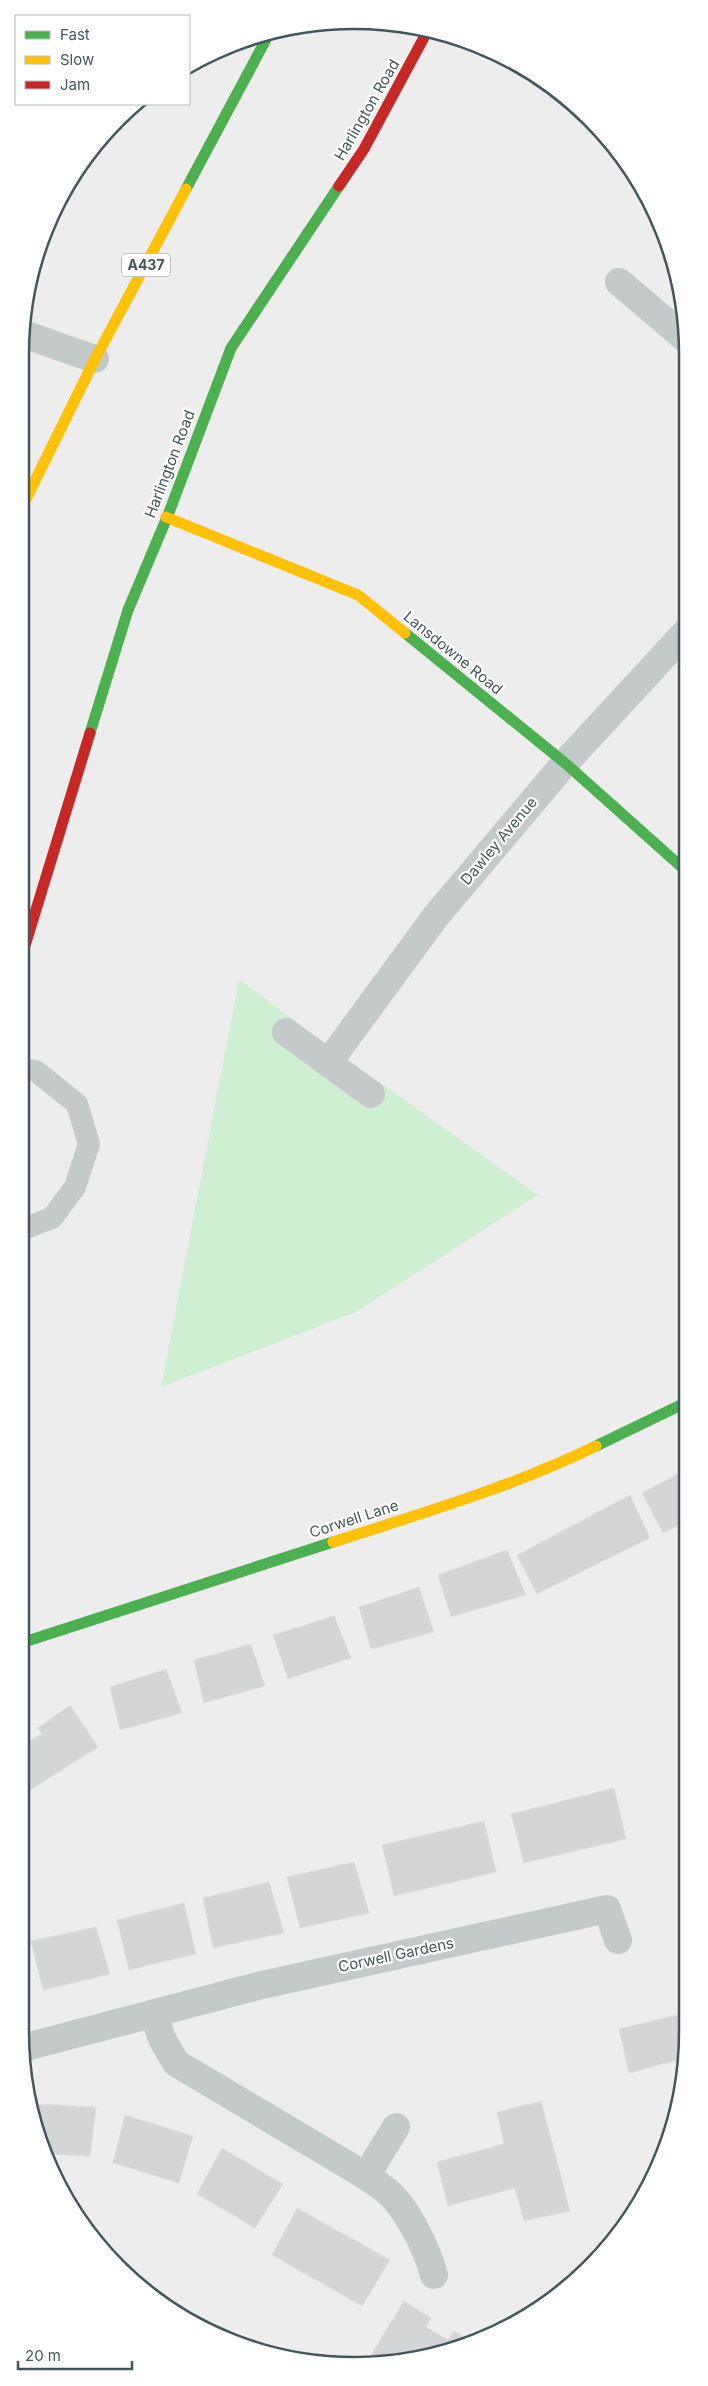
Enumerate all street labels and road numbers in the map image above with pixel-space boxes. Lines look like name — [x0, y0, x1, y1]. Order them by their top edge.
street label: Harlington Road — [330, 56, 403, 164]
road number: A437 — [122, 254, 170, 276]
street label: Harlington Road — [140, 407, 199, 520]
street label: Lansdowne Road — [400, 607, 507, 698]
street label: Dawley Avenue — [456, 793, 541, 889]
street label: Corwell Lane — [307, 1495, 401, 1542]
street label: Corwell Gardens — [336, 1933, 456, 1976]

